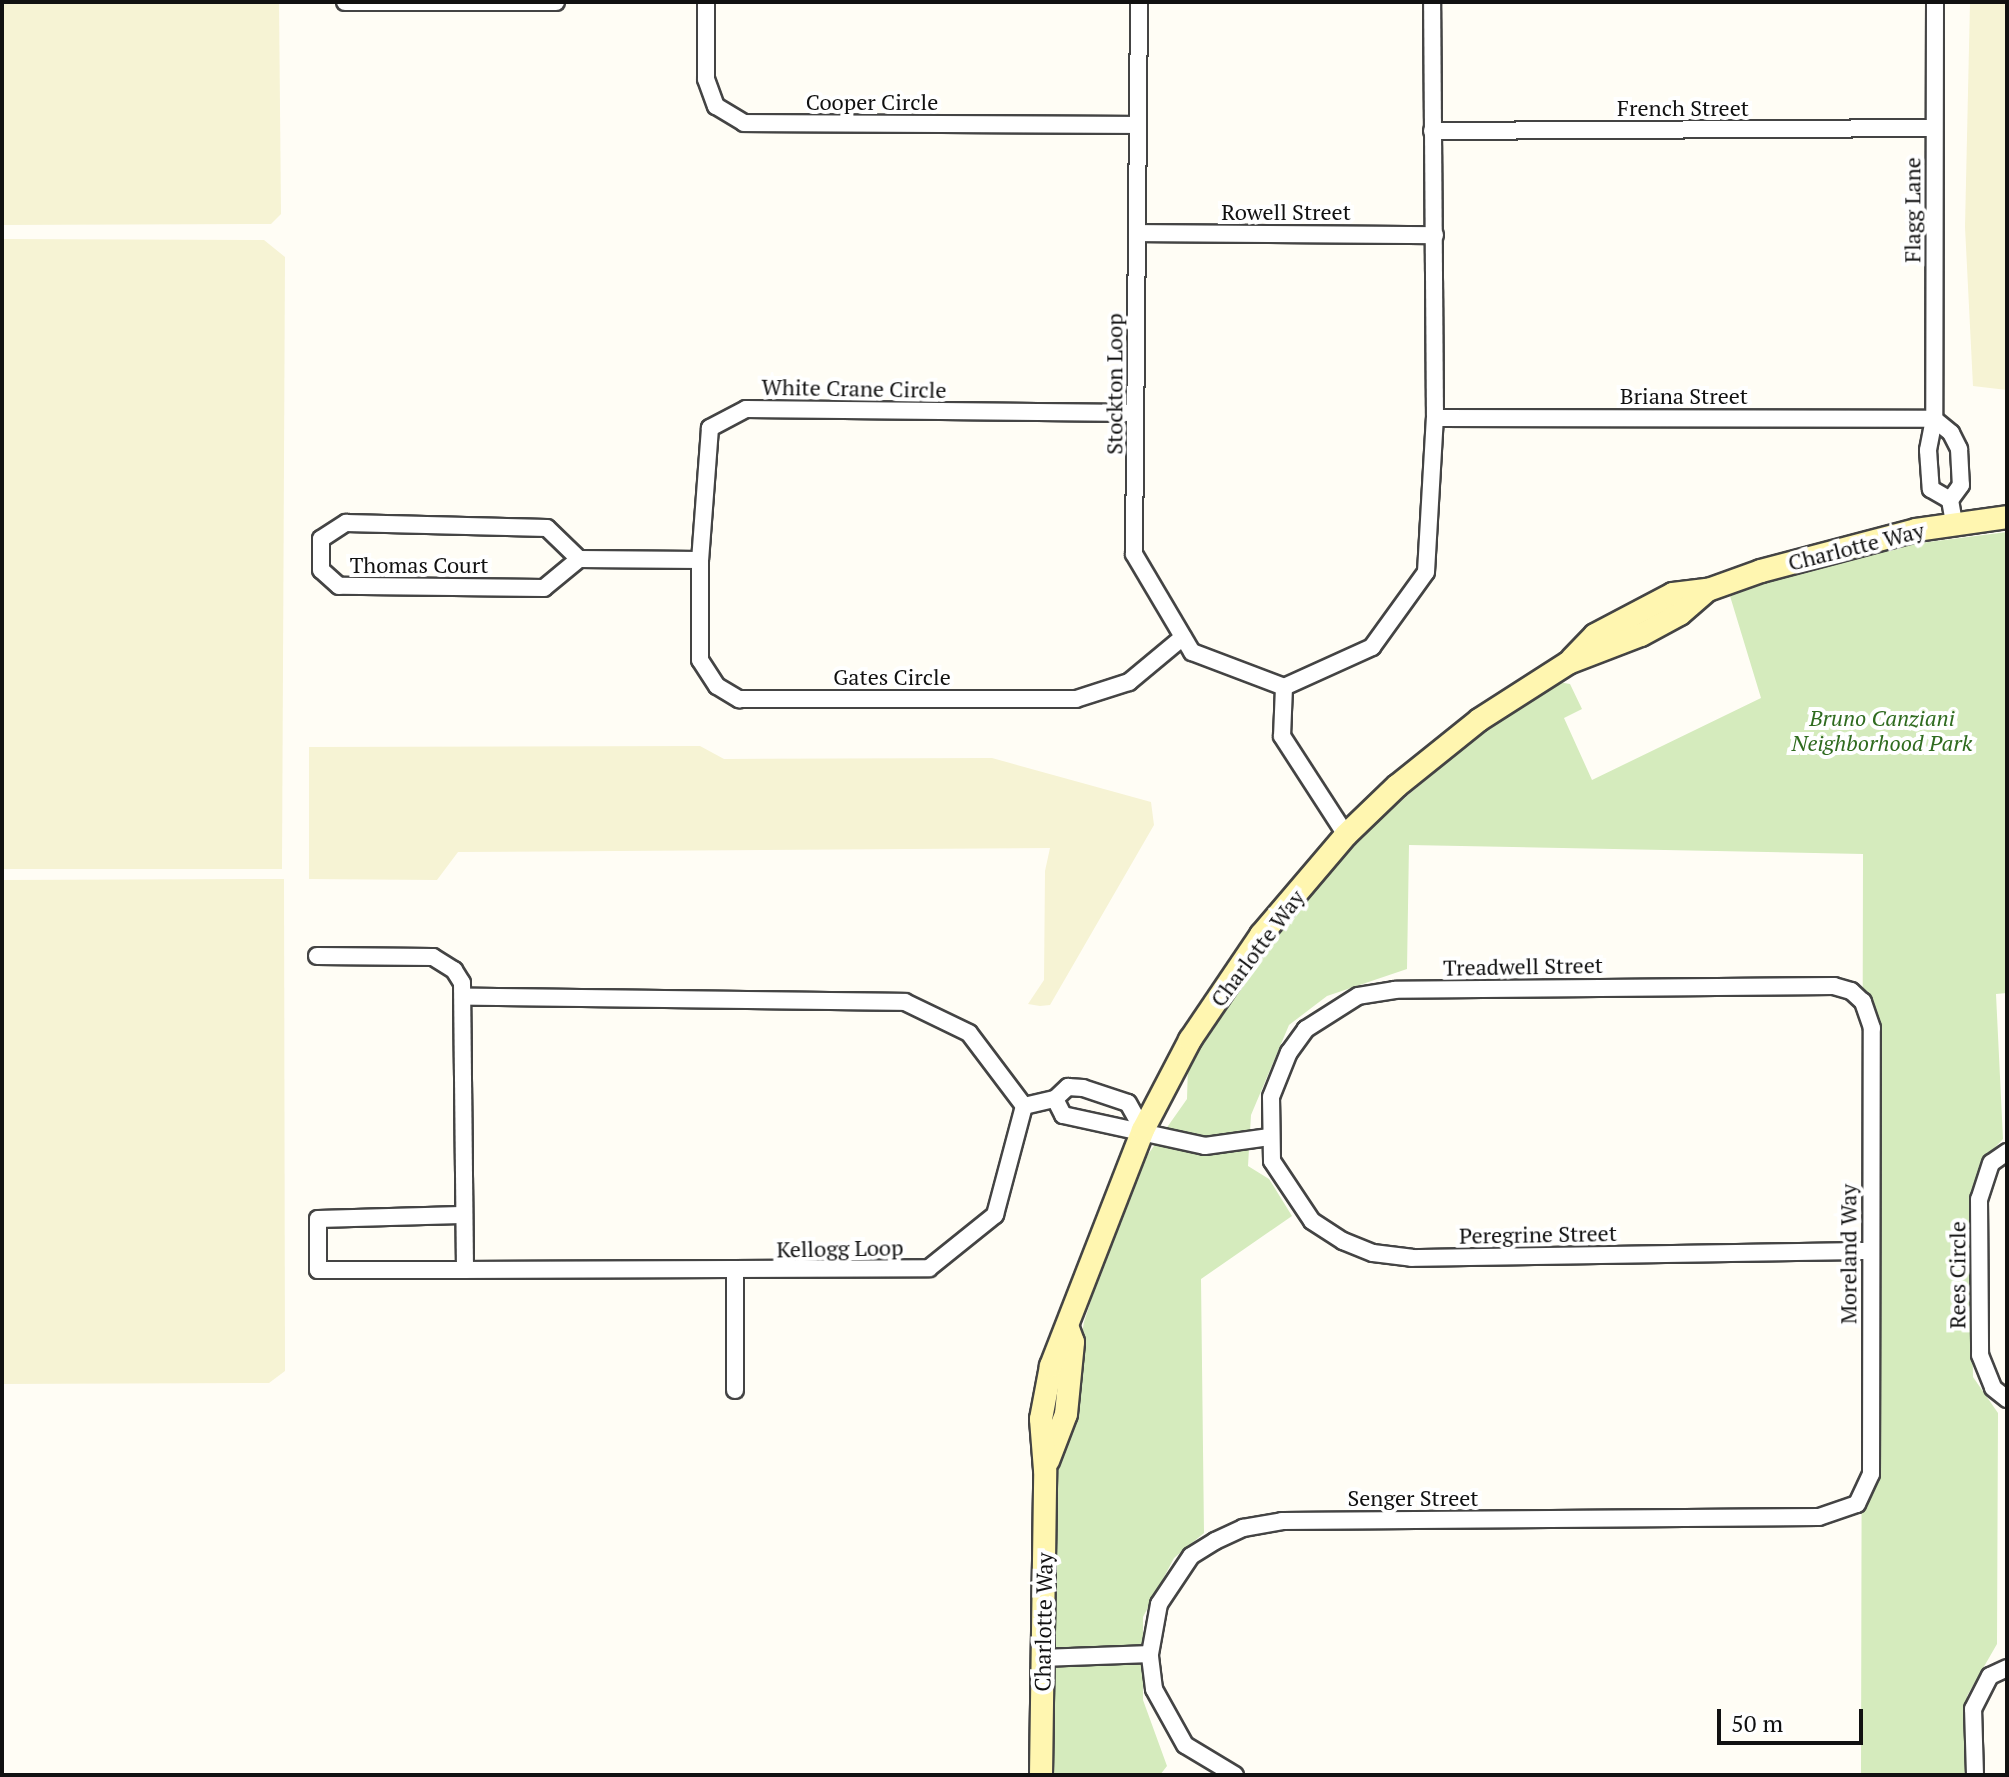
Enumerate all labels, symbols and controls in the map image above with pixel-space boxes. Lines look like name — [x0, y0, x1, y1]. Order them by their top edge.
street label: Cooper Circle — [806, 89, 938, 115]
street label: French Street — [1617, 95, 1749, 121]
street label: Flagg Lane — [1899, 157, 1925, 263]
street label: Rowell Street — [1221, 199, 1351, 225]
street label: Stockton Loop — [1101, 313, 1127, 455]
street label: White Crane Circle — [761, 373, 947, 403]
street label: Briana Street — [1620, 383, 1748, 409]
street label: Charlotte Way — [1785, 516, 1927, 576]
street label: Thomas Court — [350, 552, 488, 578]
street label: Gates Circle — [833, 664, 951, 690]
park label: Bruno Canziani Neighborhood Park — [1792, 704, 1972, 756]
street label: Charlotte Way — [1205, 884, 1309, 1012]
street label: Treadwell Street — [1443, 951, 1603, 981]
street label: Moreland Way — [1835, 1184, 1861, 1324]
street label: Peregrine Street — [1459, 1219, 1617, 1249]
street label: Rees Circle — [1944, 1221, 1970, 1329]
street label: Kellogg Loop — [776, 1234, 904, 1262]
street label: Senger Street — [1347, 1485, 1479, 1511]
street label: Charlotte Way — [1029, 1552, 1057, 1692]
scale bar — [1721, 1693, 1867, 1743]
text: 50 m — [1731, 1707, 1783, 1739]

